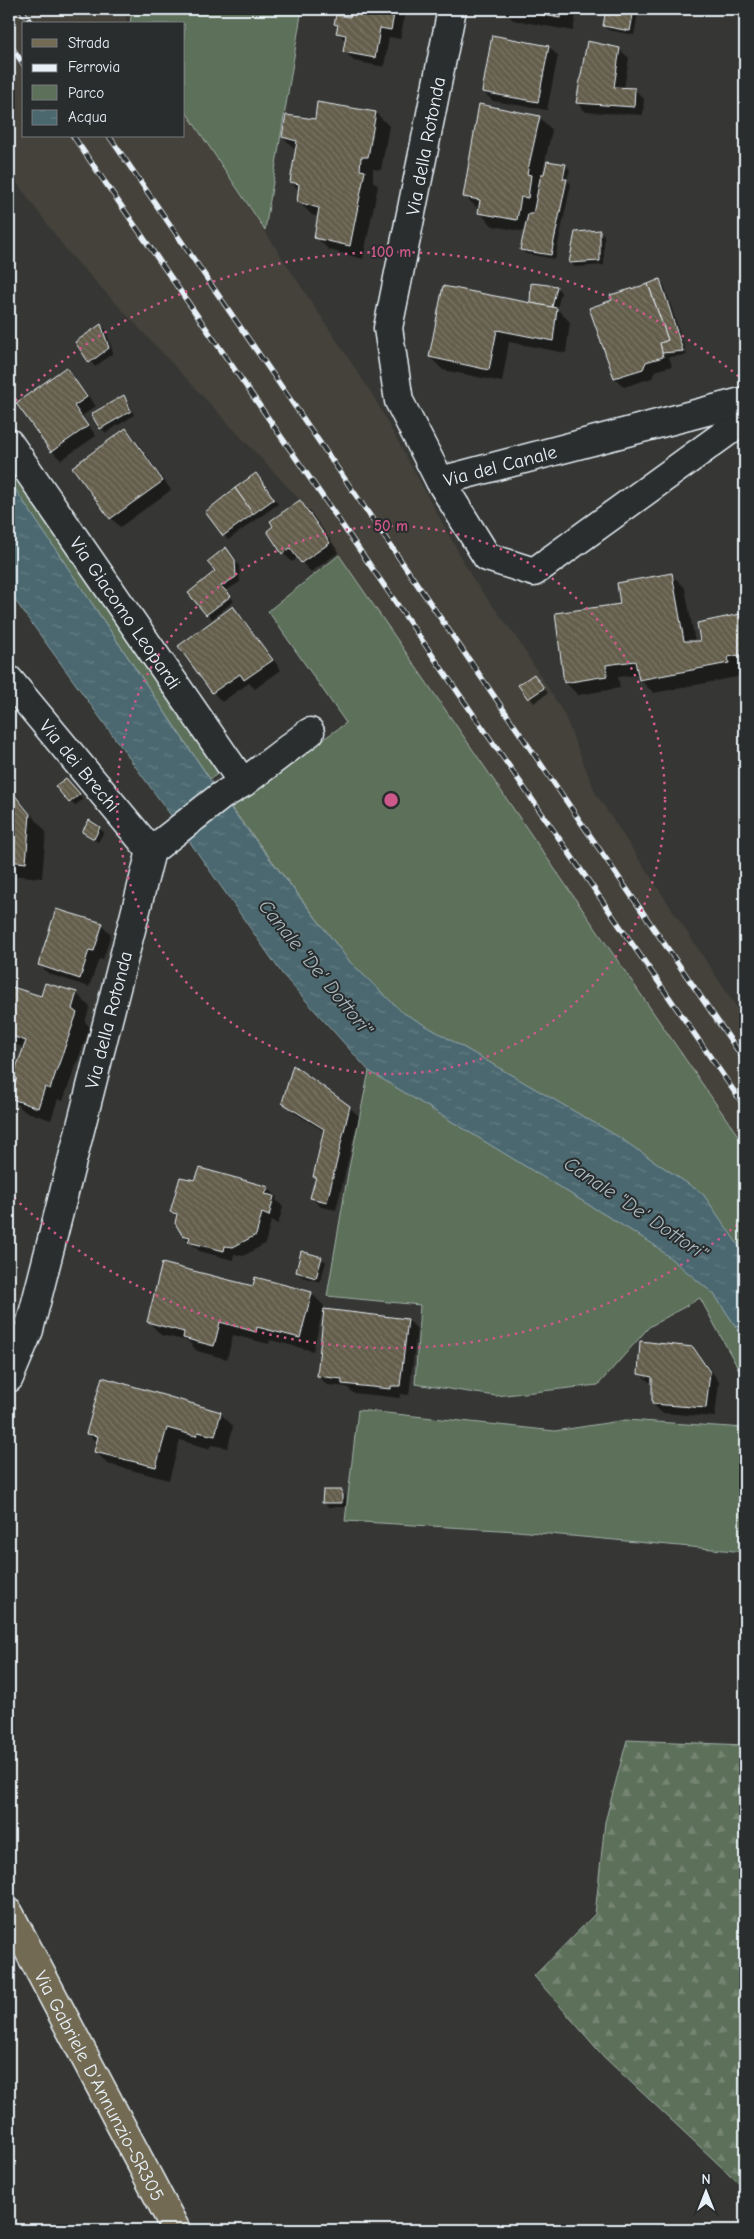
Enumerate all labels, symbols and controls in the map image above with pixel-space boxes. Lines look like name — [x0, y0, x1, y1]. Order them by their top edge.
legend — [22, 22, 185, 138]
text: Strada — [68, 34, 110, 52]
text: Ferrovia — [68, 58, 120, 76]
street label: Via della Rotonda — [402, 75, 450, 217]
text: Parco — [68, 84, 104, 102]
text: Acqua — [68, 108, 107, 126]
text: 100 m — [371, 243, 411, 261]
street label: Via del Canale — [441, 441, 559, 492]
text: 50 m — [374, 517, 408, 535]
street label: Via Giacomo Leopardi — [65, 533, 185, 694]
street label: Via dei Brechi — [35, 715, 124, 817]
centre of rings — [382, 791, 400, 809]
water label: Canale "De' Dottori" — [254, 895, 378, 1041]
street label: Via della Rotonda — [81, 949, 137, 1091]
water label: Canale "De' Dottori" — [560, 1152, 713, 1266]
street label: Via Gabriele D'Annunzio-SR305 — [29, 1967, 169, 2205]
north arrow — [682, 2166, 732, 2216]
text: N — [701, 2171, 711, 2188]

